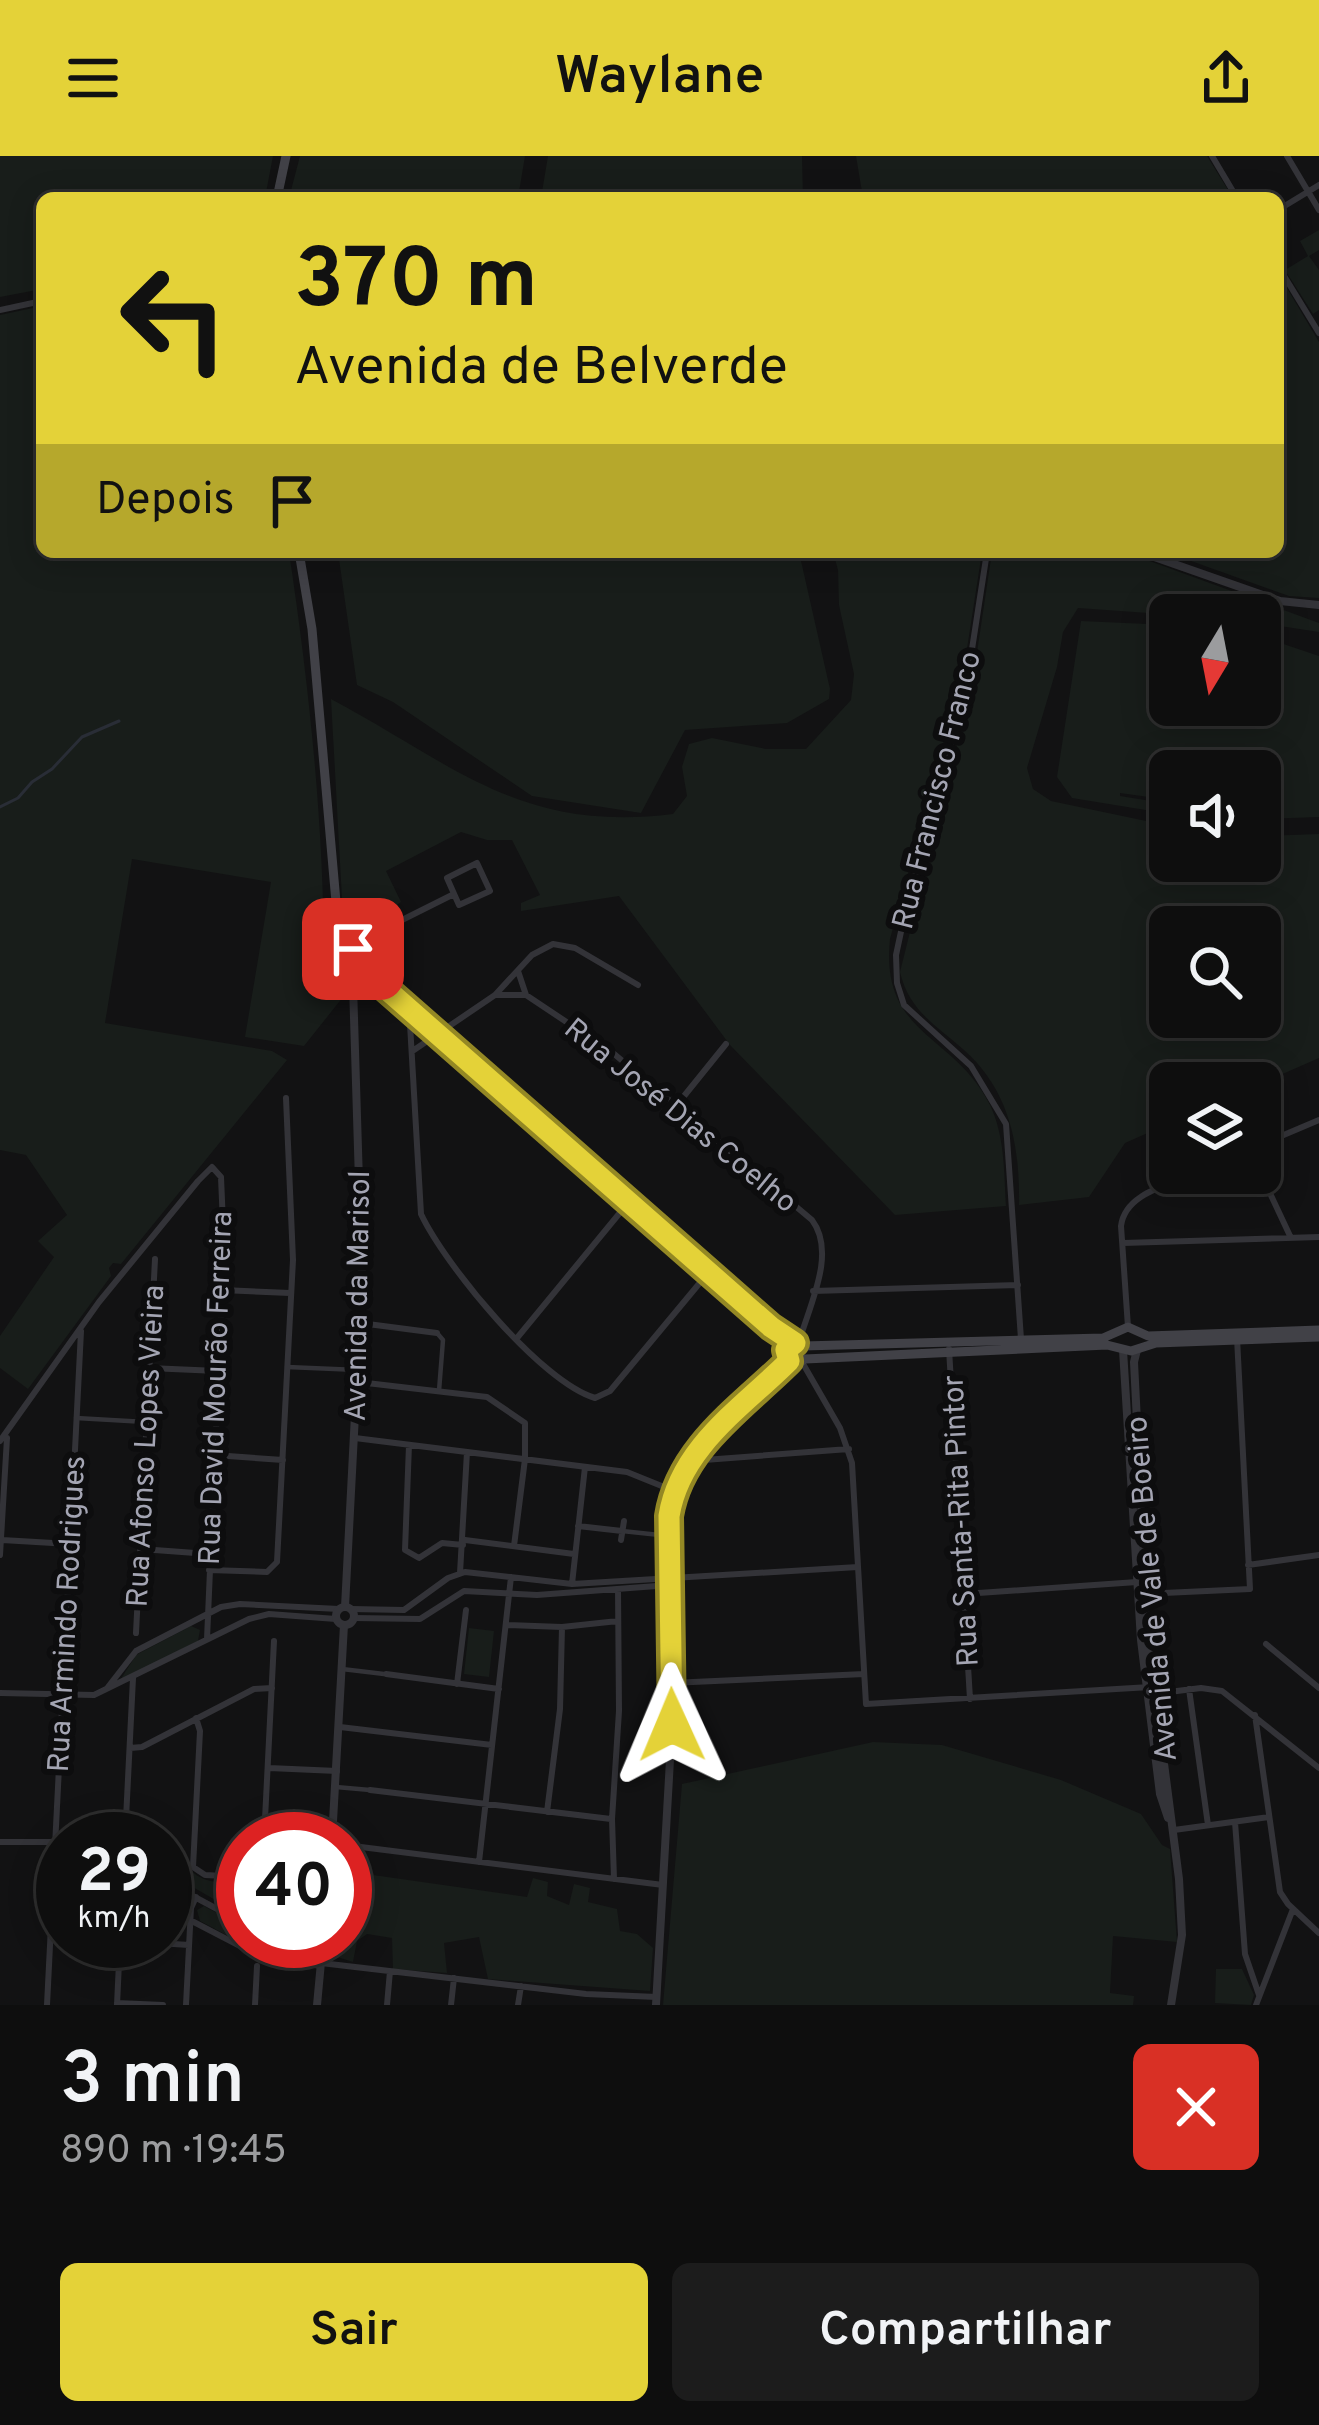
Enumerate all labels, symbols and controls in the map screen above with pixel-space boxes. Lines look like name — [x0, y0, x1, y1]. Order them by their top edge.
text: Waylane — [555, 44, 764, 113]
icon: menu — [60, 45, 126, 111]
icon: share — [1193, 45, 1259, 111]
text: 370 m — [294, 231, 538, 337]
icon: left — [96, 240, 252, 396]
text: Avenida de Belverde — [294, 335, 788, 404]
icon: arrive — [259, 468, 325, 534]
text: Depois — [96, 473, 235, 530]
north arrow — [1149, 594, 1281, 726]
map controls — [1149, 594, 1281, 1194]
street label: Rua Francisco Franco — [886, 648, 991, 933]
button: sound — [1149, 750, 1281, 882]
pin — [302, 898, 404, 1000]
button: search — [1149, 906, 1281, 1038]
icon: arrive — [320, 916, 386, 982]
street label: Rua José Dias Coelho — [555, 1012, 803, 1222]
button: layers — [1149, 1062, 1281, 1194]
street label: Avenida da Marisol — [339, 1170, 380, 1422]
street label: Rua David Mourão Ferreira — [193, 1210, 242, 1566]
street label: Rua Afonso Lopes Vieira — [121, 1284, 174, 1608]
street label: Rua Santa-Rita Pintor — [936, 1374, 989, 1668]
street label: Avenida de Vale de Boeiro — [1120, 1415, 1187, 1763]
street label: Rua Armindo Rodrigues — [42, 1455, 95, 1773]
position arrow — [609, 1662, 735, 1788]
speed limit sign: 40 — [216, 1812, 372, 1968]
text: 29 — [77, 1837, 151, 1913]
text: km/h — [78, 1901, 150, 1938]
text: 3 min — [60, 2037, 245, 2129]
button: close — [1133, 2044, 1259, 2170]
text: 890 m · 19:45 — [60, 2128, 287, 2177]
button: Sair — [60, 2263, 648, 2401]
button: Compartilhar — [672, 2263, 1259, 2401]

